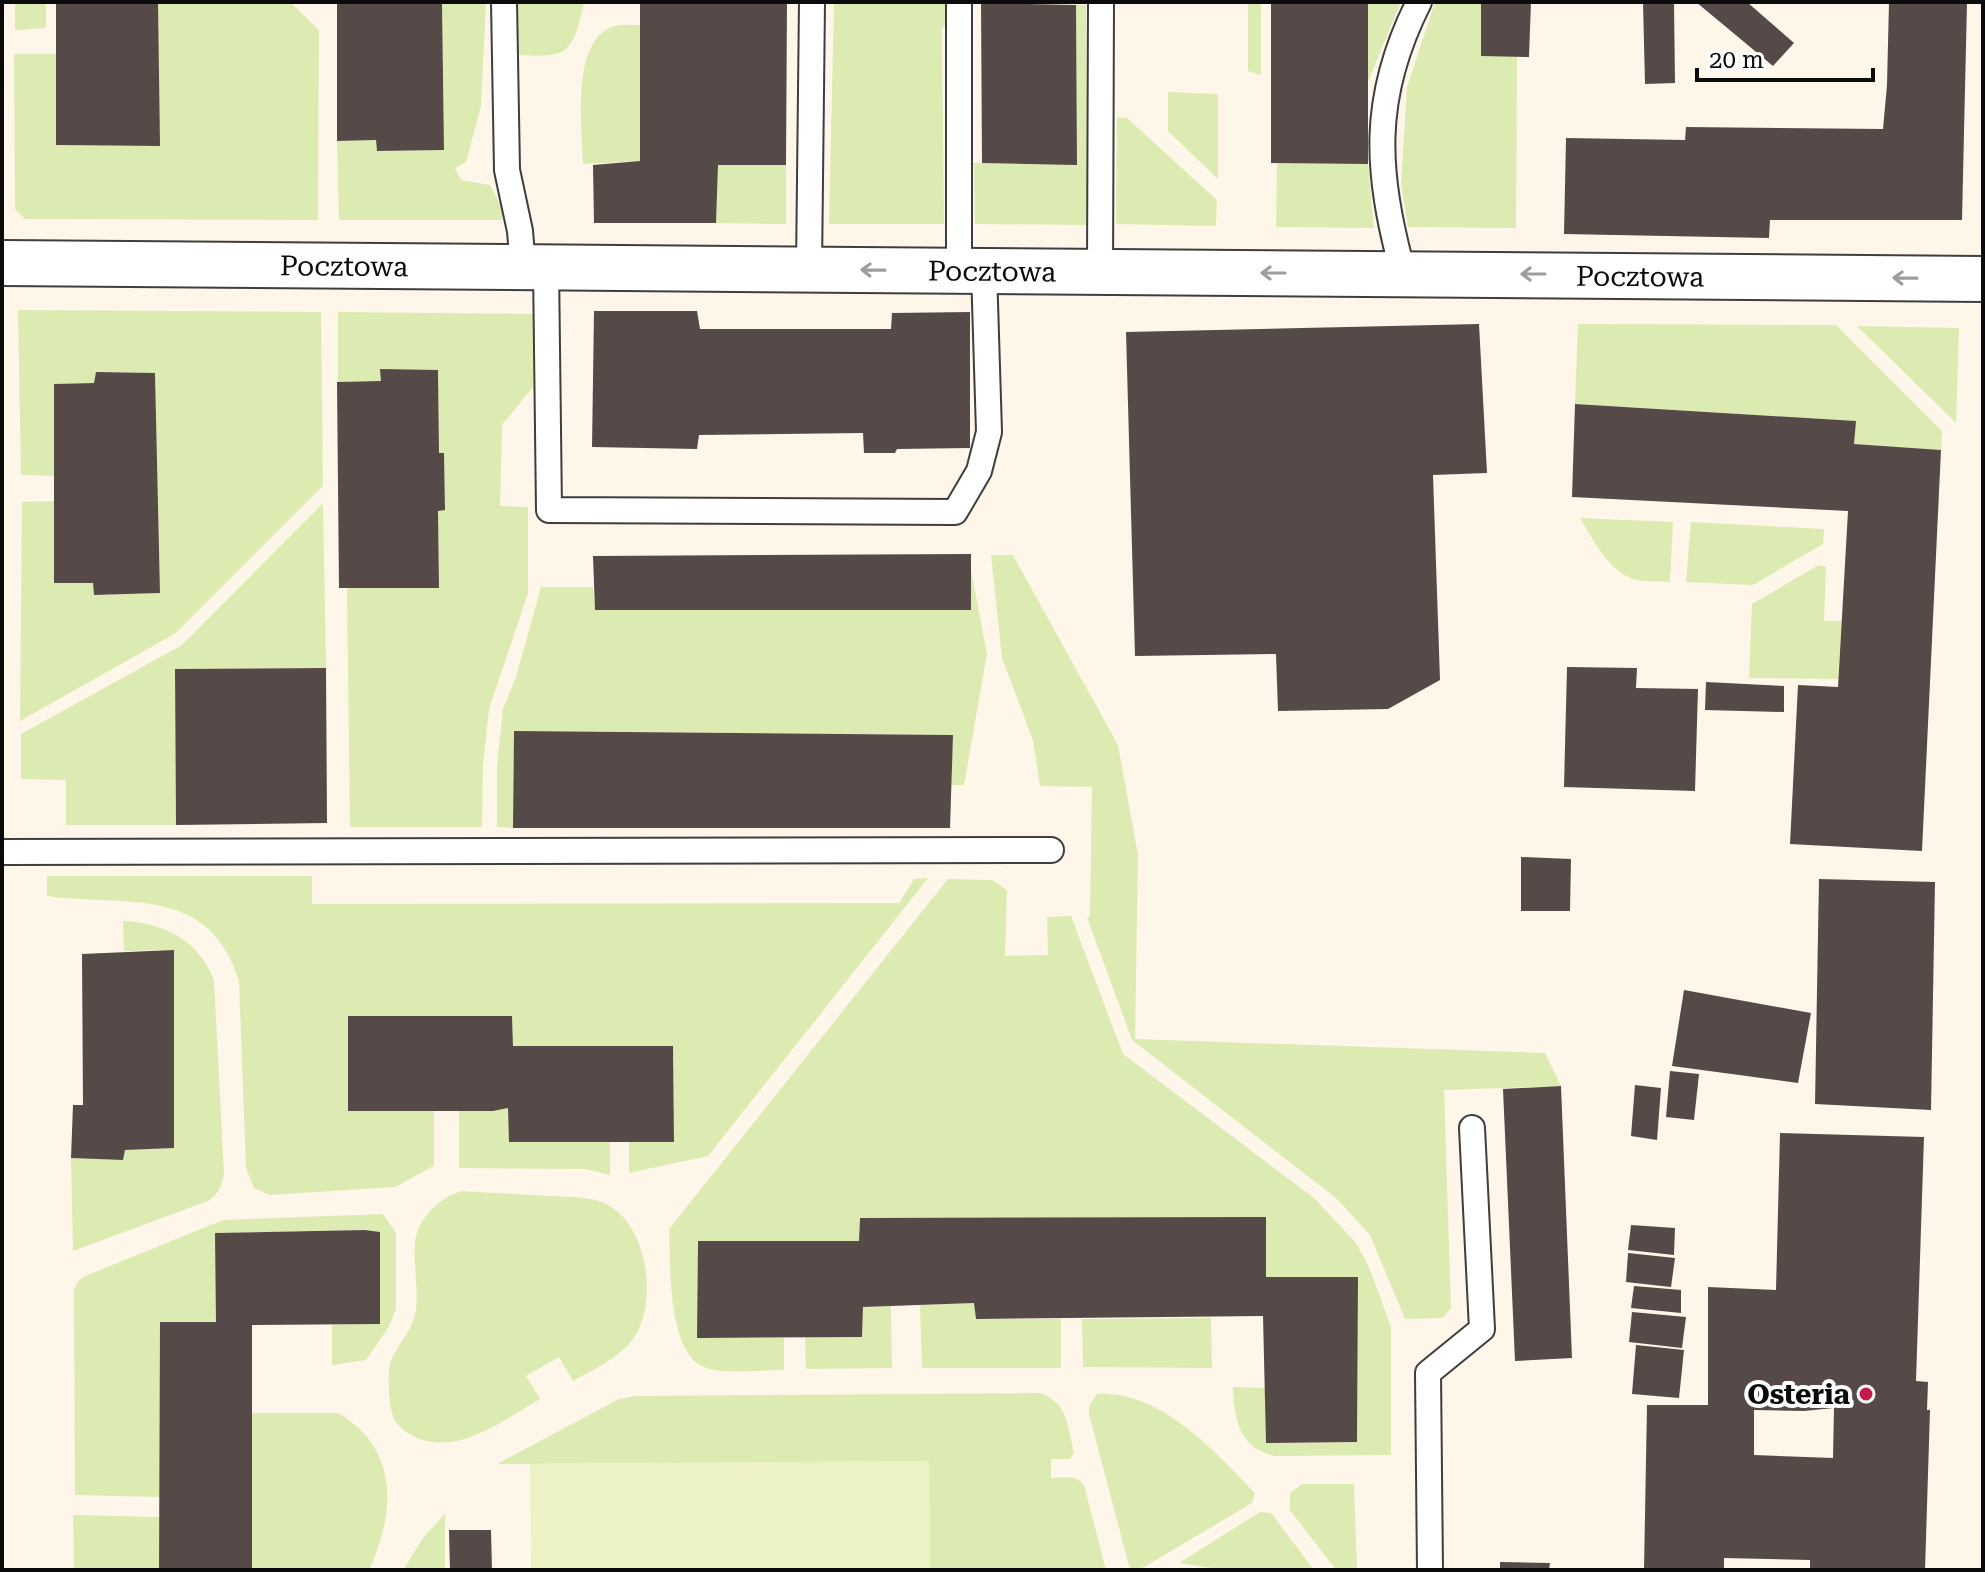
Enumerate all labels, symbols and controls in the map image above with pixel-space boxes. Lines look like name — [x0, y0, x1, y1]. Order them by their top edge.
scale bar — [1697, 32, 1873, 82]
text: 20 m — [1709, 46, 1764, 74]
street label: Pocztowa — [280, 249, 408, 283]
street label: Pocztowa — [928, 254, 1056, 289]
street label: Pocztowa — [1576, 260, 1704, 294]
one-way arrow — [860, 262, 887, 278]
one-way arrow — [1260, 265, 1287, 281]
one-way arrow — [1520, 266, 1547, 282]
one-way arrow — [1892, 270, 1919, 286]
place label: Osteria — [1747, 1378, 1851, 1411]
marker: Osteria — [1857, 1385, 1875, 1403]

